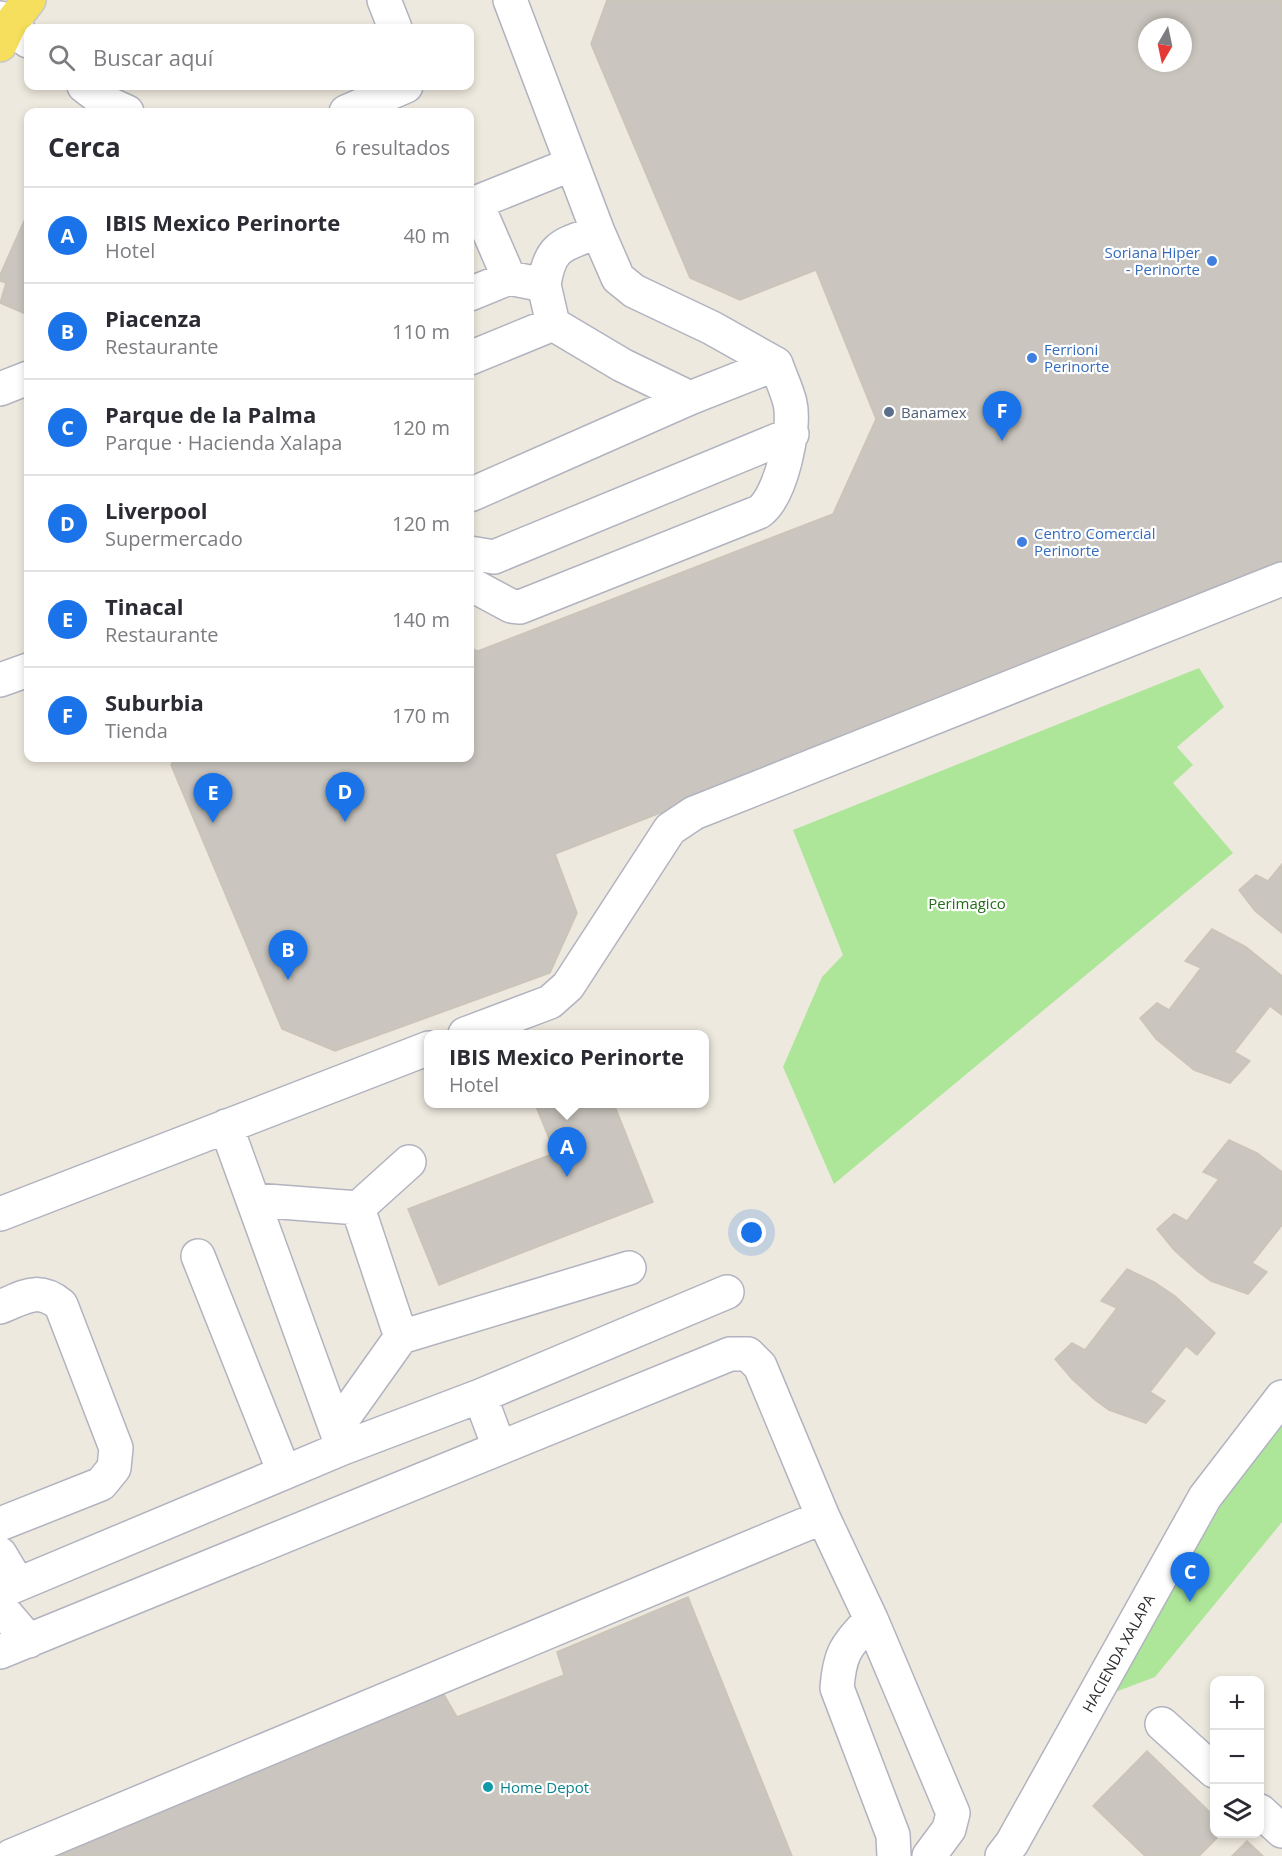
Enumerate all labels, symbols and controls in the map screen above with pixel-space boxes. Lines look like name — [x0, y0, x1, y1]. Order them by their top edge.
north arrow — [1138, 18, 1192, 72]
search box — [24, 24, 474, 90]
icon: search — [45, 41, 78, 74]
text: Buscar aquí — [93, 42, 213, 72]
text: Cerca — [48, 129, 121, 165]
text: 6 resultados — [335, 134, 450, 161]
text: IBIS Mexico Perinorte — [105, 207, 340, 237]
text: A — [61, 222, 74, 249]
text: 40 m — [403, 222, 450, 249]
text: Hotel — [105, 237, 155, 264]
place label: Soriana Hiper - Perinorte — [1104, 242, 1200, 279]
marker: Soriana Hiper - Perinorte — [1205, 254, 1219, 268]
text: Piacenza — [105, 303, 202, 333]
text: B — [61, 318, 74, 345]
text: 110 m — [392, 318, 450, 345]
text: Restaurante — [105, 333, 219, 360]
place label: Ferrioni Perinorte — [1044, 339, 1110, 376]
marker: Ferrioni Perinorte — [1025, 351, 1039, 365]
pin: F — [982, 392, 1022, 441]
text: Parque de la Palma — [105, 399, 316, 429]
place label: Banamex — [901, 402, 967, 422]
marker: Banamex — [882, 405, 896, 419]
text: C — [61, 414, 74, 441]
text: 120 m — [392, 414, 450, 441]
text: Parque · Hacienda Xalapa — [105, 429, 342, 456]
text: Liverpool — [105, 495, 208, 525]
text: D — [60, 510, 75, 537]
text: 120 m — [392, 510, 450, 537]
place label: Centro Comercial Perinorte — [1034, 523, 1155, 560]
text: Supermercado — [105, 525, 243, 552]
marker: Centro Comercial Perinorte — [1015, 535, 1029, 549]
text: Tinacal — [105, 591, 184, 621]
text: E — [62, 606, 73, 633]
text: 140 m — [392, 606, 450, 633]
text: Restaurante — [105, 621, 219, 648]
text: Suburbia — [105, 687, 204, 717]
text: F — [62, 702, 73, 729]
text: 170 m — [392, 702, 450, 729]
text: Tienda — [105, 717, 168, 744]
pin: D — [326, 772, 364, 822]
pin: E — [194, 774, 232, 823]
park label: Perimagico — [928, 893, 1006, 913]
pin: B — [268, 930, 308, 980]
popup — [424, 1030, 709, 1108]
text: IBIS Mexico Perinorte — [449, 1041, 684, 1071]
text: Hotel — [449, 1071, 499, 1098]
pin: A — [548, 1128, 586, 1177]
your location — [737, 1218, 766, 1247]
pin: C — [1170, 1552, 1210, 1602]
street label: HACIENDA XALAPA — [1077, 1590, 1159, 1716]
map controls — [1210, 1676, 1264, 1838]
button: + — [1210, 1676, 1264, 1730]
button: − — [1210, 1730, 1264, 1784]
place label: Home Depot — [500, 1777, 589, 1797]
marker: Home Depot — [481, 1780, 495, 1794]
button: layers — [1210, 1784, 1264, 1838]

